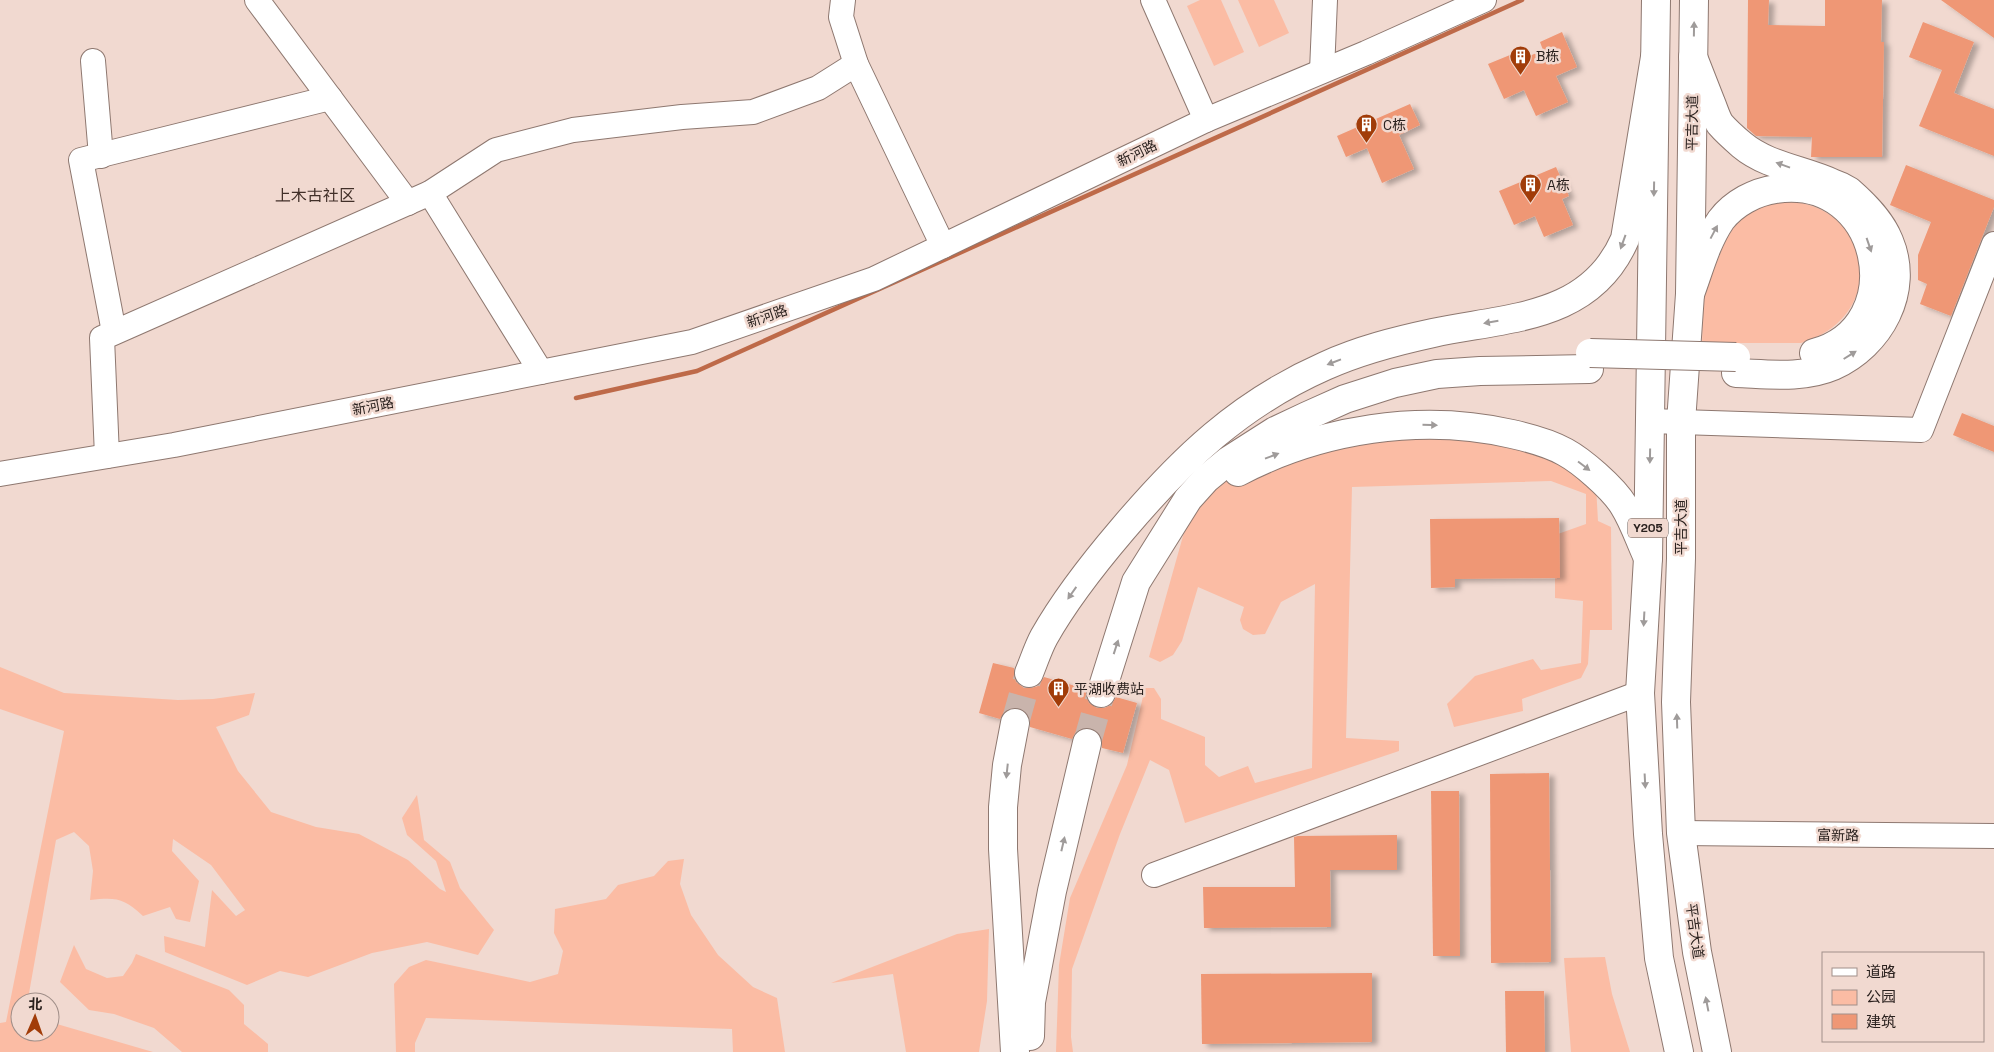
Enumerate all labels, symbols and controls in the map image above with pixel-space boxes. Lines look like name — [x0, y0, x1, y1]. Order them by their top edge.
one-way arrow — [1690, 20, 1698, 36]
building icon: B栋 — [1508, 44, 1532, 75]
place label: B栋 — [1536, 47, 1559, 65]
street label: 平吉大道 — [1683, 95, 1701, 151]
building icon: C栋 — [1355, 113, 1379, 144]
place label: C栋 — [1383, 116, 1406, 134]
street label: 新河路 — [1114, 136, 1160, 170]
one-way arrow — [1775, 161, 1790, 169]
building icon: A栋 — [1519, 173, 1543, 204]
place label: A栋 — [1547, 176, 1570, 194]
one-way arrow — [1649, 181, 1657, 197]
district label: 上木古社区 — [275, 185, 355, 206]
one-way arrow — [1710, 226, 1719, 239]
one-way arrow — [1619, 235, 1626, 250]
one-way arrow — [1865, 238, 1873, 253]
street label: 新河路 — [744, 301, 790, 331]
one-way arrow — [1483, 319, 1499, 327]
one-way arrow — [1844, 351, 1857, 360]
one-way arrow — [1327, 359, 1342, 366]
street label: 新河路 — [351, 393, 395, 419]
one-way arrow — [1422, 421, 1438, 429]
one-way arrow — [1645, 448, 1653, 464]
one-way arrow — [1265, 452, 1280, 460]
one-way arrow — [1577, 461, 1590, 472]
street label: 平吉大道 — [1672, 499, 1690, 555]
road number: Y205 — [1628, 518, 1668, 538]
one-way arrow — [1067, 587, 1077, 600]
one-way arrow — [1640, 611, 1648, 627]
one-way arrow — [1113, 639, 1120, 654]
building icon: 平湖收费站 — [1046, 677, 1070, 708]
place label: 平湖收费站 — [1074, 680, 1144, 698]
one-way arrow — [1672, 713, 1680, 729]
one-way arrow — [1003, 763, 1011, 779]
one-way arrow — [1641, 773, 1649, 789]
street label: 富新路 — [1817, 826, 1859, 844]
one-way arrow — [1059, 836, 1067, 851]
street label: 平吉大道 — [1682, 902, 1708, 960]
legend — [1822, 952, 1984, 1042]
text: 道路 — [1866, 962, 1896, 981]
text: 公园 — [1866, 987, 1896, 1006]
north arrow — [10, 992, 60, 1042]
text: 北 — [28, 995, 43, 1013]
one-way arrow — [1703, 996, 1711, 1012]
text: 建筑 — [1866, 1012, 1896, 1031]

